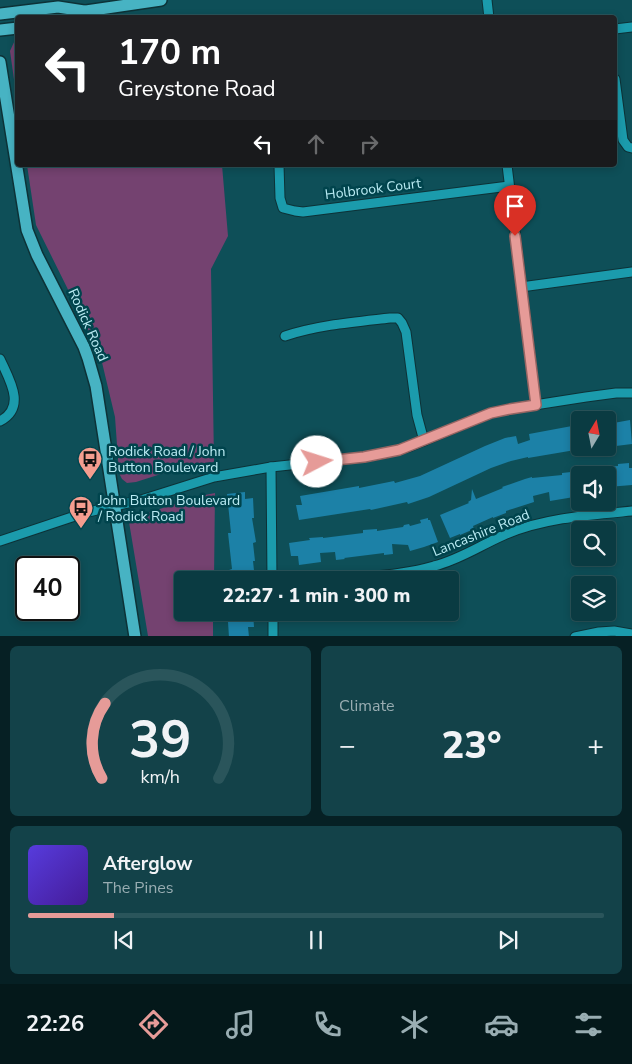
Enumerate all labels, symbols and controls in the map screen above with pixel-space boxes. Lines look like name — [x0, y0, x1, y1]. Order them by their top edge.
text: 170 m — [118, 29, 221, 76]
icon: left — [35, 35, 100, 100]
text: Greystone Road — [118, 74, 276, 104]
icon: left — [249, 130, 277, 158]
icon: ahead — [302, 130, 330, 158]
icon: right — [355, 130, 383, 158]
street label: Holbrook Court — [324, 174, 422, 204]
pin — [494, 185, 536, 236]
icon: arrive — [501, 192, 529, 220]
street label: Rodick Road — [63, 285, 113, 365]
north arrow — [571, 411, 616, 456]
map controls — [571, 411, 616, 621]
position arrow — [290, 435, 342, 487]
place label: Rodick Road / John Button Boulevard — [108, 442, 225, 477]
bus stop icon: Rodick Road / John Button Boulevard — [77, 446, 103, 480]
button: sound — [571, 466, 616, 511]
place label: John Button Boulevard / Rodick Road — [97, 491, 240, 526]
bus stop icon: John Button Boulevard / Rodick Road — [68, 495, 94, 529]
street label: Lancashire Road — [430, 505, 532, 561]
button: search — [571, 521, 616, 566]
speed limit sign: 40 — [15, 556, 80, 621]
button: layers — [571, 576, 616, 621]
text: 22:27 · 1 min · 300 m — [223, 583, 410, 609]
text: Climate — [339, 695, 394, 717]
text: 39 — [129, 704, 192, 775]
text: 23° — [441, 720, 502, 771]
text: − — [339, 727, 356, 765]
text: + — [587, 727, 604, 765]
text: km/h — [141, 765, 180, 789]
text: Afterglow — [103, 851, 193, 877]
text: The Pines — [103, 877, 173, 899]
icon: previous — [110, 926, 138, 954]
icon: pause — [302, 926, 330, 954]
icon: next — [494, 926, 522, 954]
icon: directions — [136, 1007, 171, 1042]
icon: music — [223, 1007, 258, 1042]
icon: phone — [310, 1007, 345, 1042]
icon: climate — [397, 1007, 432, 1042]
icon: car — [484, 1007, 519, 1042]
icon: filters — [571, 1007, 606, 1042]
text: 22:26 — [26, 1009, 84, 1039]

